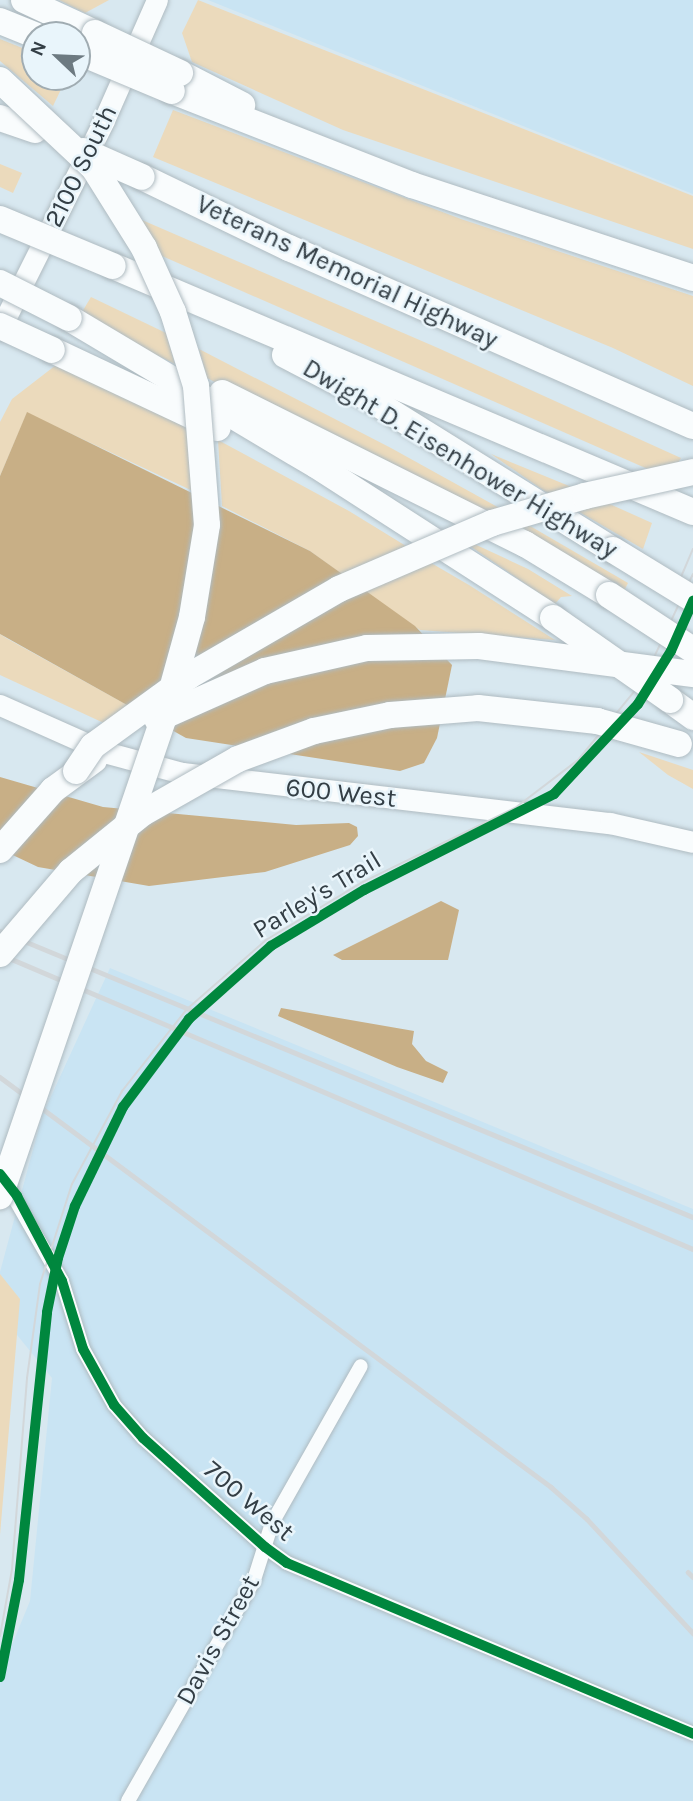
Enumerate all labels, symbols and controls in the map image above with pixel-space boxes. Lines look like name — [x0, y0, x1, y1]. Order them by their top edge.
north arrow — [21, 21, 91, 91]
text: N — [26, 38, 51, 59]
street label: 2100 South — [38, 100, 124, 232]
street label: Veterans Memorial Highway — [191, 188, 503, 356]
street label: Dwight D. Eisenhower Highway — [297, 353, 623, 565]
street label: 600 West — [284, 772, 398, 814]
street label: Parley's Trail — [247, 845, 387, 945]
street label: 700 West — [197, 1454, 301, 1548]
street label: Davis Street — [170, 1570, 266, 1710]

